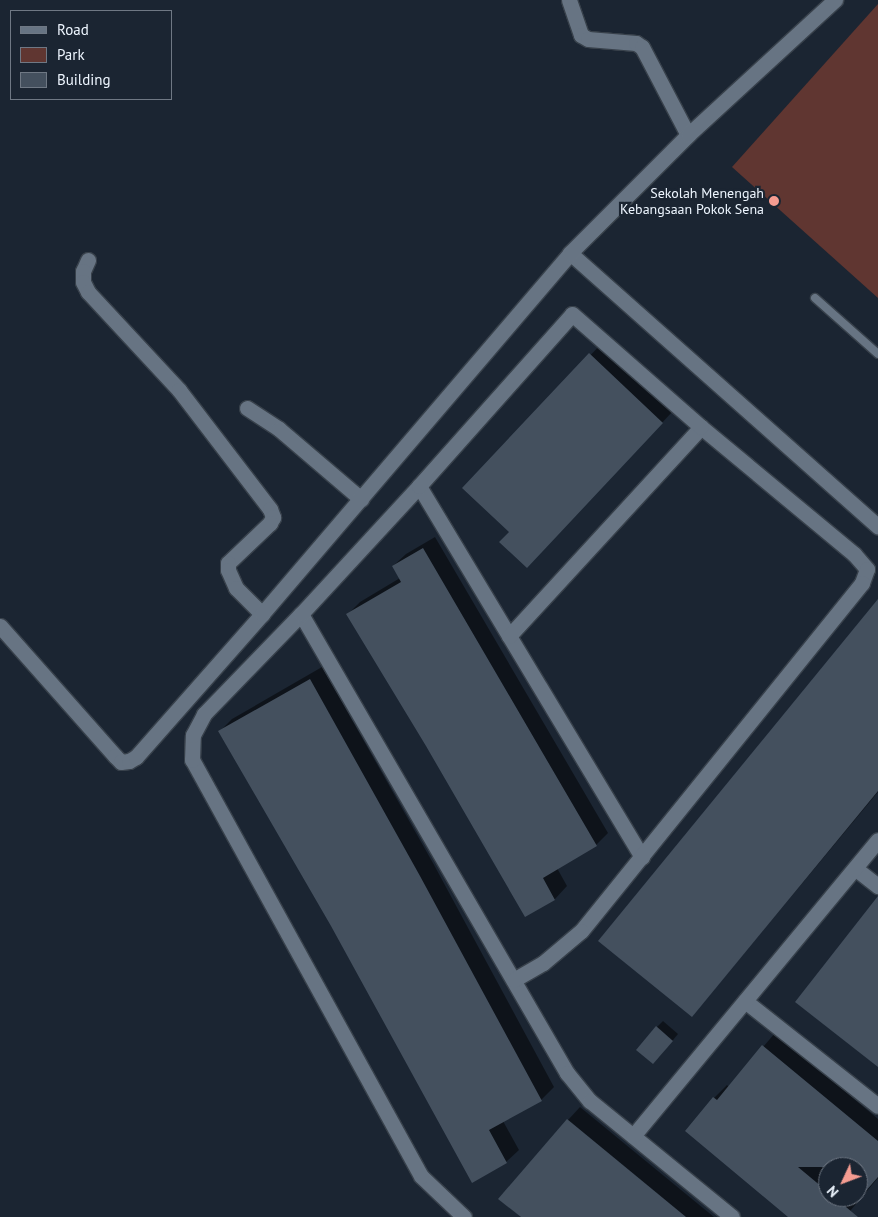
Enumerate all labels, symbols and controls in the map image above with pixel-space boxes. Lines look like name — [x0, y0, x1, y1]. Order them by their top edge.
legend — [10, 10, 172, 100]
text: Road — [57, 20, 89, 39]
text: Park — [57, 45, 85, 64]
text: Building — [57, 70, 111, 89]
place label: Sekolah Menengah Kebangsaan Pokok Sena — [620, 185, 764, 218]
marker: Sekolah Menengah Kebangsaan Pokok Sena — [768, 195, 780, 207]
north arrow — [818, 1157, 868, 1207]
text: N — [823, 1182, 842, 1201]

